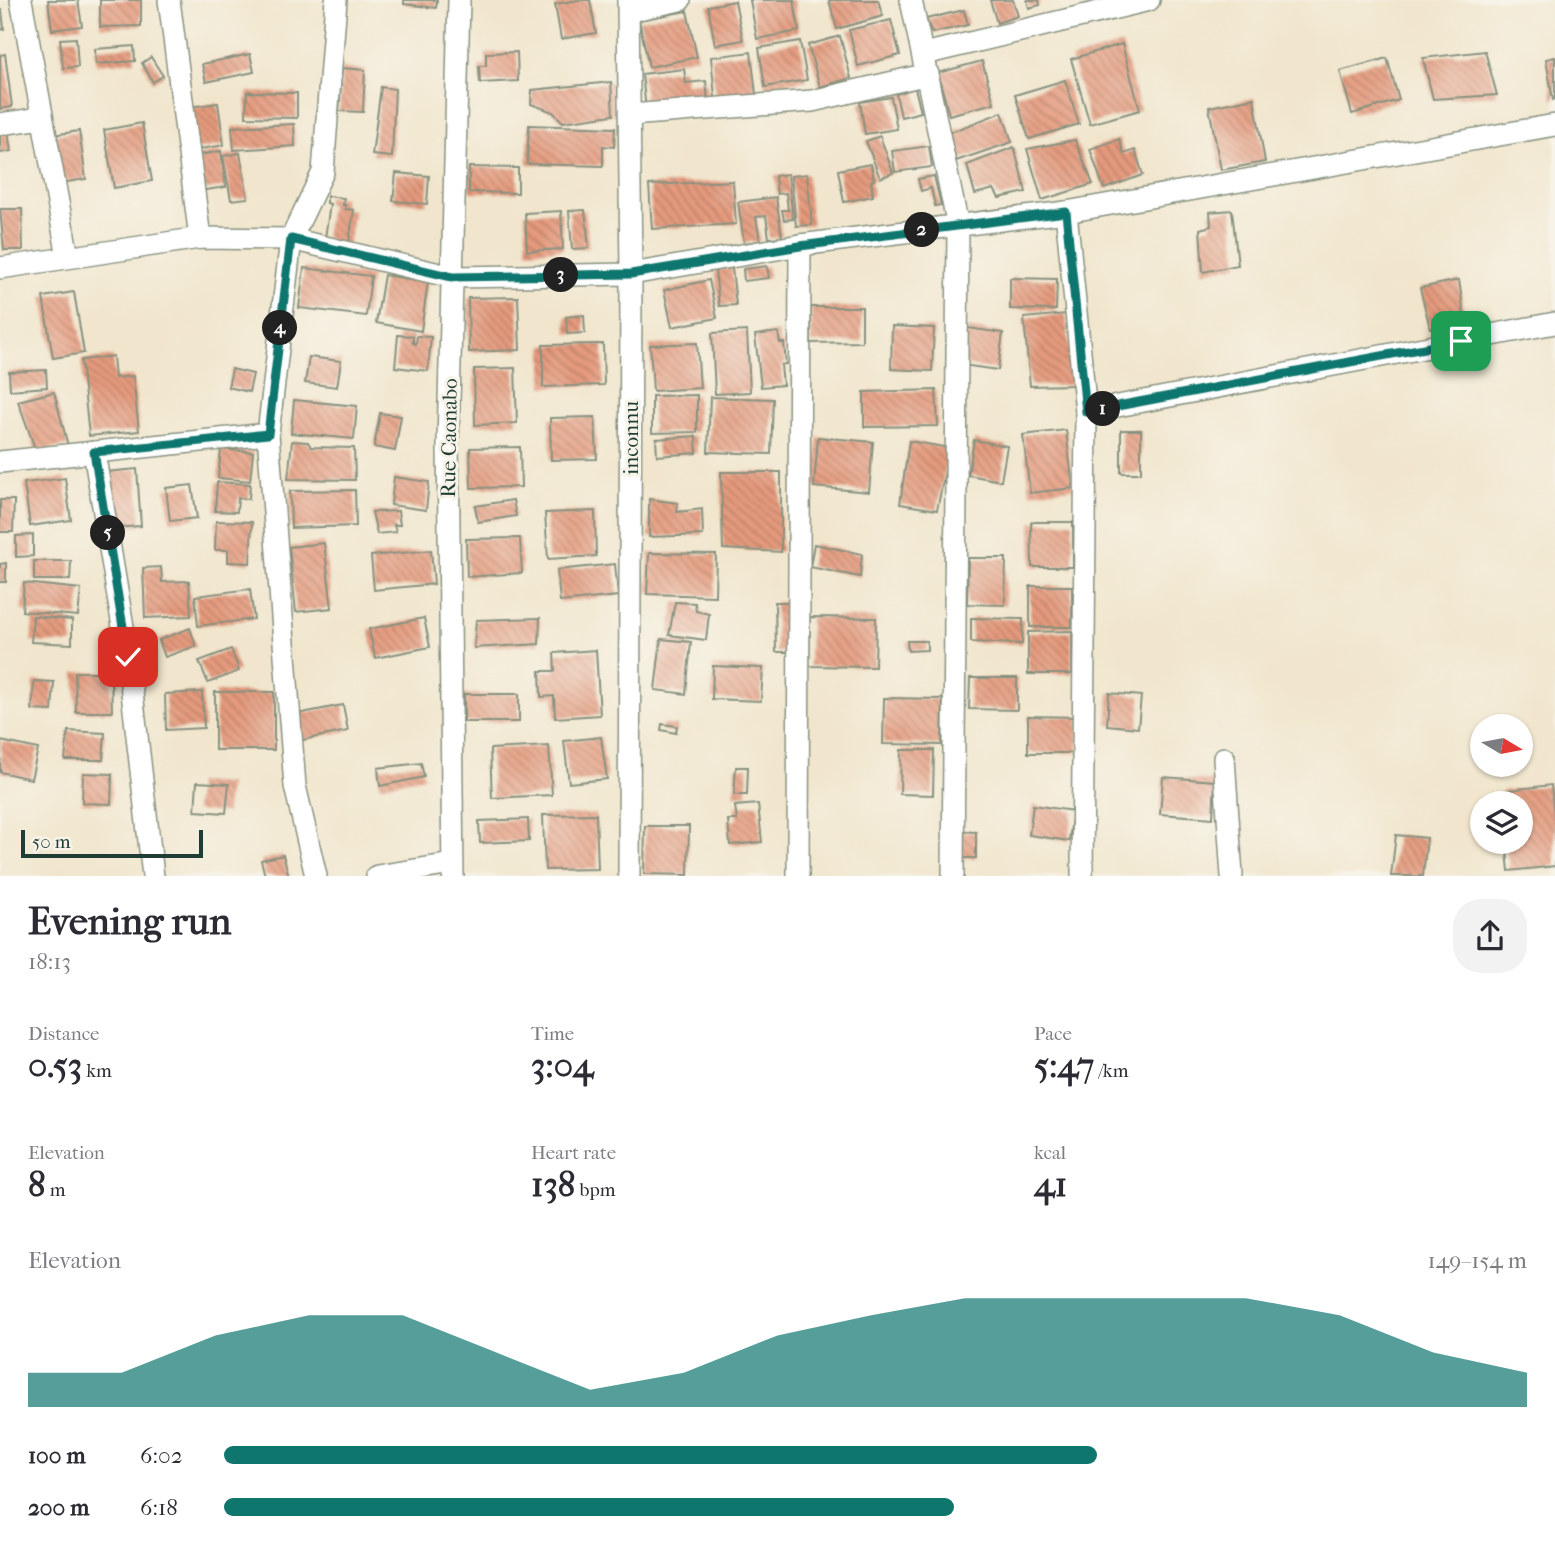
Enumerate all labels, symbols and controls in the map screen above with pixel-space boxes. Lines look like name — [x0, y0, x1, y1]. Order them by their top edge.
pin: 2 — [904, 212, 940, 247]
text: 2 — [917, 218, 926, 240]
pin: 3 — [544, 258, 578, 292]
text: 3 — [557, 263, 564, 285]
pin: 4 — [262, 310, 298, 346]
pin — [1431, 311, 1491, 371]
text: 4 — [274, 316, 285, 338]
icon: arrive — [1442, 322, 1480, 360]
street label: Rue Caonabo — [436, 378, 462, 498]
pin: 1 — [1086, 392, 1120, 426]
text: 1 — [1099, 397, 1106, 419]
street label: inconnu — [619, 401, 643, 475]
pin: 5 — [90, 516, 126, 550]
text: 5 — [103, 521, 112, 543]
pin — [98, 627, 158, 687]
icon: check — [109, 638, 147, 676]
north arrow — [1470, 714, 1533, 777]
map controls — [1470, 714, 1533, 854]
button: layers — [1470, 791, 1533, 854]
scale bar — [21, 827, 203, 859]
text: 50 m — [32, 831, 71, 853]
text: Evening run — [28, 899, 231, 944]
button: share — [1453, 899, 1527, 973]
text: 18:13 — [28, 948, 71, 975]
text: Distance — [28, 1023, 99, 1045]
text: Time — [531, 1023, 574, 1045]
text: Pace — [1034, 1023, 1072, 1045]
text: 0.53 — [28, 1045, 82, 1086]
text: 3:04 — [531, 1045, 593, 1086]
text: 5:47 — [1034, 1045, 1094, 1086]
text: km — [82, 1060, 112, 1082]
text: /km — [1094, 1060, 1128, 1082]
text: Elevation — [28, 1142, 105, 1164]
text: Heart rate — [531, 1142, 616, 1164]
text: kcal — [1034, 1142, 1066, 1164]
text: 8 — [28, 1164, 46, 1205]
text: 138 — [531, 1164, 575, 1205]
text: 41 — [1034, 1164, 1067, 1205]
text: m — [46, 1179, 65, 1201]
text: bpm — [575, 1179, 615, 1201]
text: Elevation — [28, 1247, 121, 1274]
text: 149–154 m — [1427, 1247, 1527, 1274]
text: 100 m — [28, 1442, 86, 1469]
text: 6:02 — [140, 1442, 183, 1469]
text: 200 m — [28, 1494, 89, 1521]
text: 6:18 — [140, 1494, 178, 1521]

